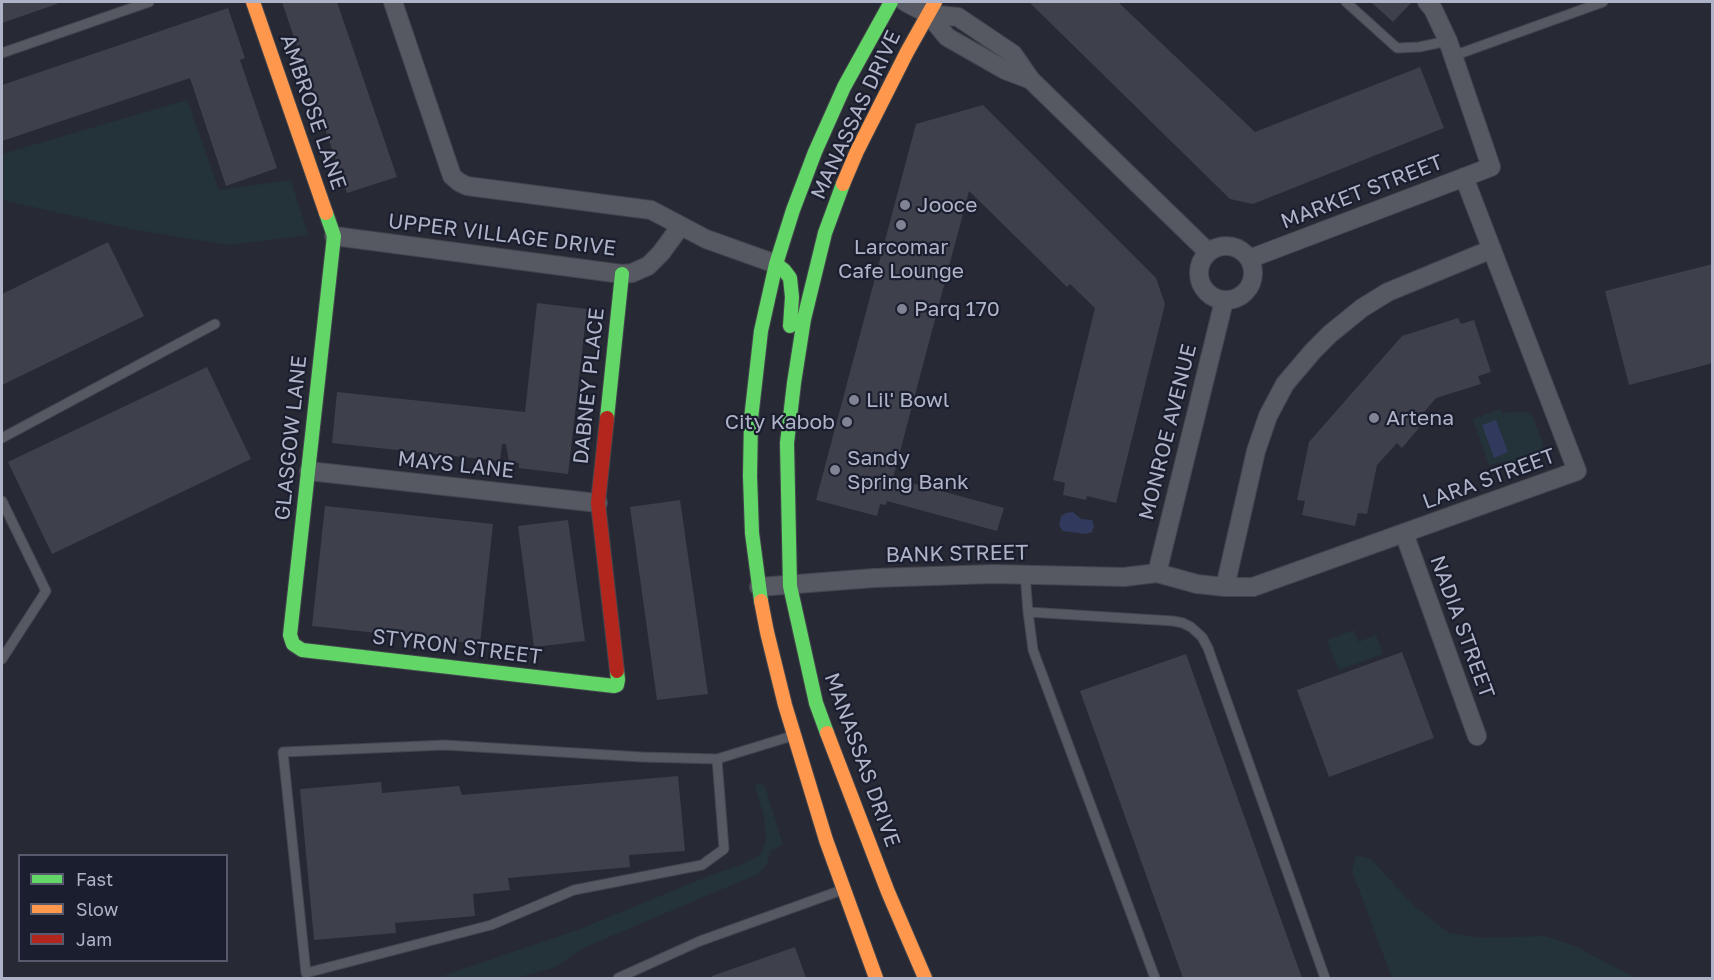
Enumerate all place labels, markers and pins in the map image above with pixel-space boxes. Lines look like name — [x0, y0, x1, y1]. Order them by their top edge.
place label: Jooce — [917, 192, 977, 218]
marker: Jooce — [898, 198, 912, 212]
marker: Larcomar Cafe Lounge — [894, 218, 908, 232]
place label: Larcomar Cafe Lounge — [838, 234, 964, 284]
place label: Parq 170 — [914, 296, 1000, 322]
marker: Parq 170 — [895, 302, 909, 316]
place label: Lil' Bowl — [866, 387, 950, 413]
marker: Lil' Bowl — [847, 393, 861, 407]
place label: Artena — [1386, 405, 1454, 431]
place label: City Kabob — [725, 409, 835, 435]
marker: Artena — [1367, 411, 1381, 425]
marker: City Kabob — [840, 415, 854, 429]
place label: Sandy Spring Bank — [847, 445, 969, 495]
marker: Sandy Spring Bank — [828, 463, 842, 477]

